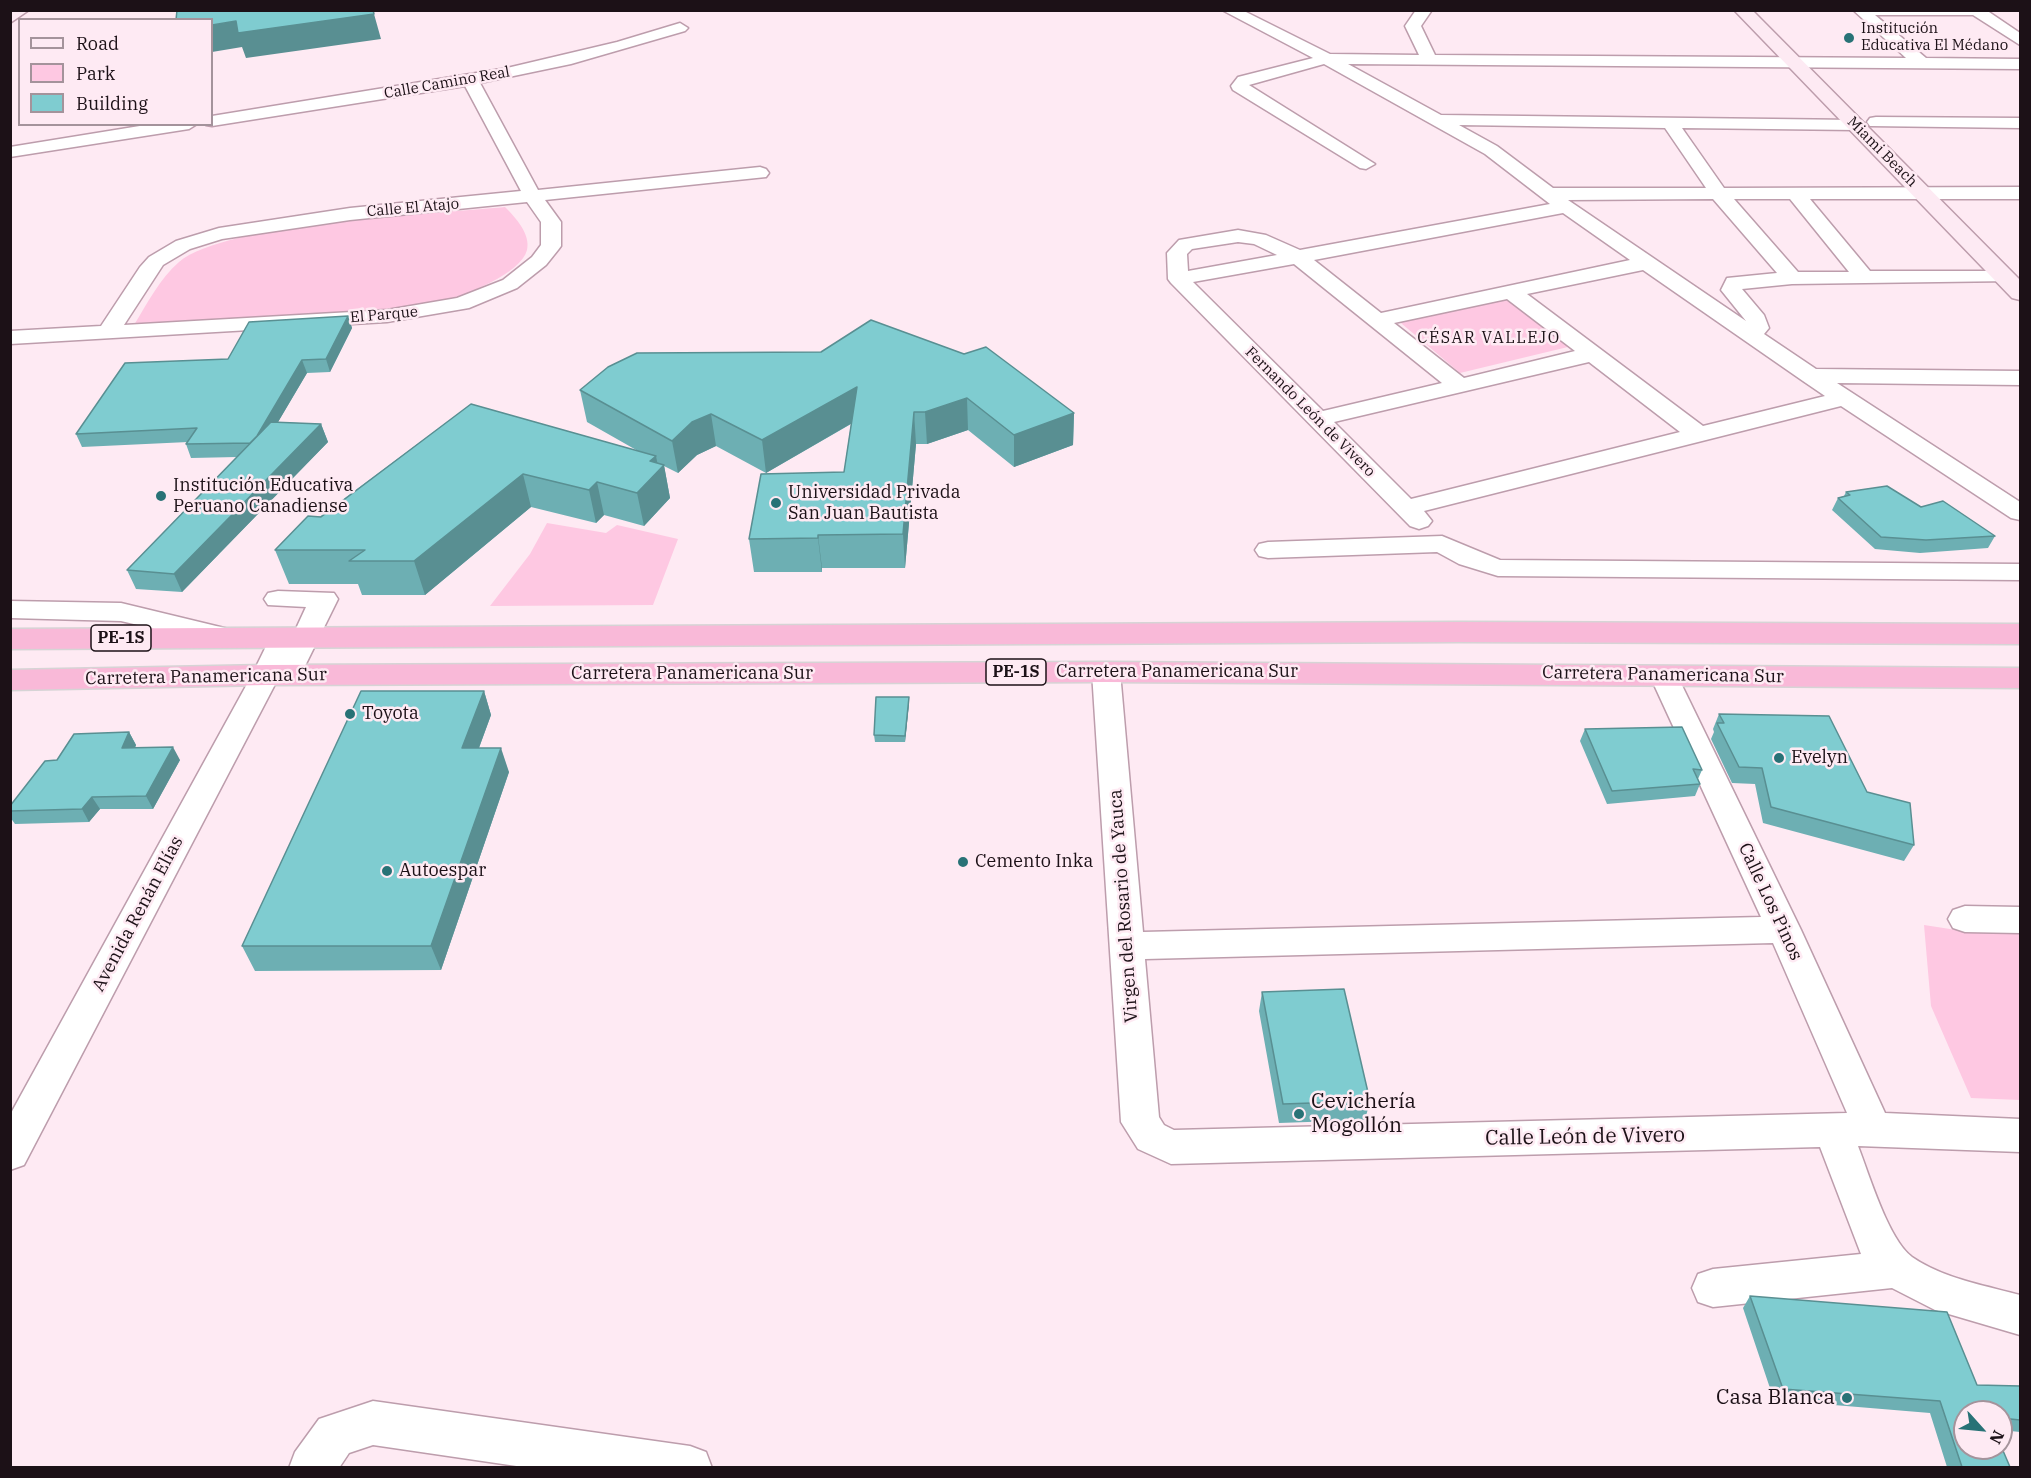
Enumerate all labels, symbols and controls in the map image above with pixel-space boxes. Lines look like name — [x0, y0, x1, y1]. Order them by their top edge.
legend — [18, 18, 213, 126]
place label: Institución Educativa El Médano — [1861, 20, 2008, 55]
marker: Institución Educativa El Médano — [1842, 31, 1856, 45]
text: Road — [76, 32, 119, 55]
text: Park — [76, 62, 115, 85]
street label: Calle Camino Real — [383, 63, 511, 103]
text: Building — [76, 92, 148, 115]
street label: Miami Beach — [1843, 113, 1921, 191]
street label: Calle El Atajo — [366, 195, 460, 221]
street label: El Parque — [349, 303, 419, 327]
district label: CÉSAR VALLEJO — [1417, 328, 1561, 348]
street label: Fernando León de Vivero — [1241, 343, 1379, 481]
place label: Institución Educativa Peruano Canadiense — [173, 475, 353, 518]
place label: Universidad Privada San Juan Bautista — [788, 482, 960, 524]
marker: Institución Educativa Peruano Canadiense — [154, 489, 168, 503]
marker: Universidad Privada San Juan Bautista — [769, 496, 783, 510]
road number: PE-1S — [91, 625, 151, 651]
road number: PE-1S — [986, 659, 1046, 685]
street label: Carretera Panamericana Sur — [1056, 661, 1298, 683]
street label: Carretera Panamericana Sur — [1542, 662, 1784, 688]
street label: Carretera Panamericana Sur — [571, 663, 813, 685]
street label: Carretera Panamericana Sur — [85, 664, 327, 690]
place label: Toyota — [362, 703, 419, 725]
marker: Toyota — [343, 707, 357, 721]
place label: Evelyn — [1791, 747, 1848, 769]
marker: Evelyn — [1772, 751, 1786, 765]
street label: Virgen del Rosario de Yauca — [1105, 789, 1143, 1023]
street label: Avenida Renán Elías — [88, 833, 188, 995]
street label: Calle Los Pinos — [1733, 840, 1807, 964]
place label: Cemento Inka — [975, 851, 1093, 873]
marker: Cemento Inka — [956, 855, 970, 869]
place label: Autoespar — [399, 860, 486, 882]
marker: Autoespar — [380, 864, 394, 878]
place label: Cevichería Mogollón — [1311, 1089, 1416, 1139]
marker: Cevichería Mogollón — [1292, 1107, 1306, 1121]
street label: Calle León de Vivero — [1485, 1123, 1685, 1151]
place label: Casa Blanca — [1716, 1385, 1835, 1411]
marker: Casa Blanca — [1840, 1391, 1854, 1405]
north arrow — [1953, 1400, 2013, 1460]
text: N — [1985, 1427, 2009, 1447]

